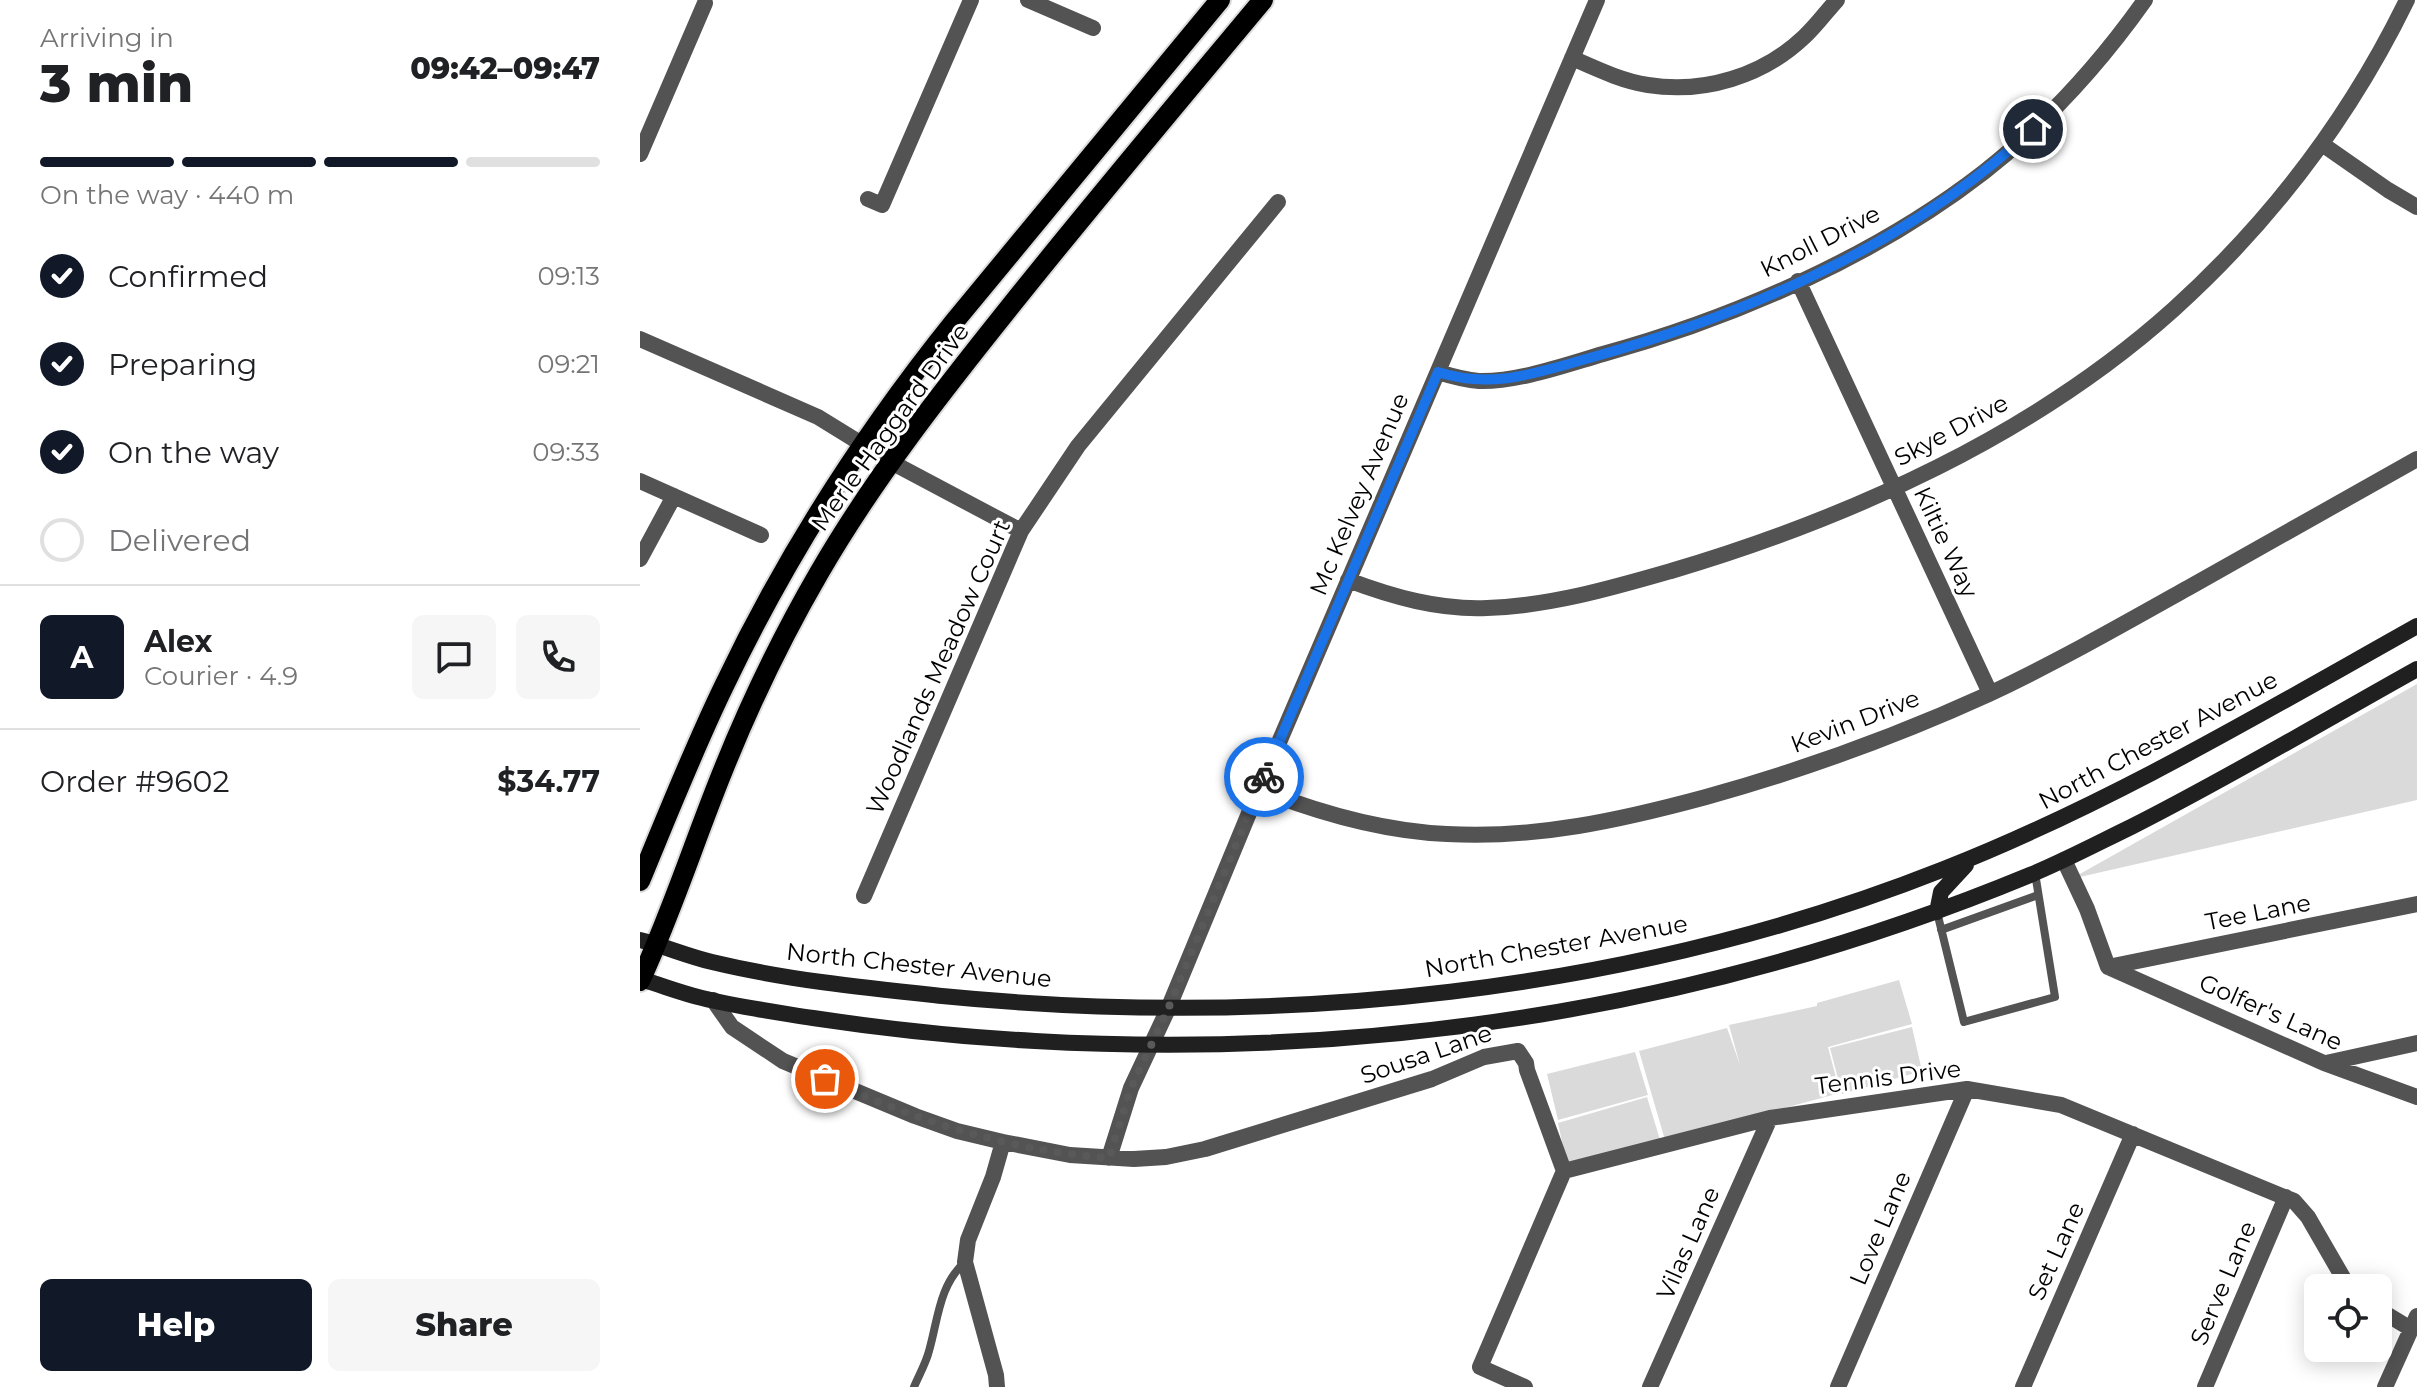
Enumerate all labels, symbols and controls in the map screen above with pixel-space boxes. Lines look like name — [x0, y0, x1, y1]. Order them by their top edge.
text: Arriving in — [40, 22, 174, 54]
text: 09:42–09:47 — [410, 50, 600, 87]
text: 3 min — [40, 52, 193, 115]
pin — [1999, 95, 2067, 163]
icon: home — [2011, 107, 2055, 151]
text: On the way · 440 m — [40, 179, 294, 211]
street label: Knoll Drive — [1755, 199, 1885, 283]
icon: check — [40, 254, 84, 298]
text: Confirmed — [108, 258, 268, 295]
text: 09:13 — [537, 260, 600, 292]
street label: Merle Haggard Drive — [805, 318, 975, 536]
icon: check — [40, 342, 84, 386]
text: Preparing — [108, 346, 257, 383]
text: 09:21 — [537, 348, 600, 380]
street label: Mc Kelvey Avenue — [1303, 388, 1415, 600]
street label: Skye Drive — [1889, 388, 2013, 472]
icon: check — [40, 430, 84, 474]
text: On the way — [108, 434, 279, 471]
text: 09:33 — [532, 436, 600, 468]
street label: Kiltie Way — [1908, 482, 1984, 602]
street label: Woodlands Meadow Court — [860, 515, 1016, 819]
text: Delivered — [108, 522, 251, 559]
button: chat — [412, 615, 496, 699]
button: phone — [516, 615, 600, 699]
text: Alex — [144, 623, 212, 660]
text: A — [71, 639, 93, 676]
text: Courier · 4.9 — [144, 660, 298, 692]
street label: North Chester Avenue — [2034, 665, 2282, 815]
street label: Kevin Drive — [1787, 683, 1923, 759]
courier — [1224, 737, 1304, 817]
icon: bike — [1242, 755, 1286, 799]
text: Order #9602 — [40, 763, 230, 800]
text: $34.77 — [497, 763, 600, 800]
street label: Tee Lane — [2203, 888, 2313, 936]
street label: North Chester Avenue — [1422, 909, 1690, 983]
street label: North Chester Avenue — [785, 937, 1053, 993]
street label: Golfer's Lane — [2195, 967, 2347, 1057]
street label: Sousa Lane — [1356, 1018, 1496, 1090]
pin — [791, 1045, 859, 1113]
street label: Tennis Drive — [1813, 1054, 1963, 1100]
icon: bag — [803, 1057, 847, 1101]
street label: Love Lane — [1843, 1167, 1917, 1289]
street label: Vilas Lane — [1650, 1182, 1726, 1304]
street label: Set Lane — [2022, 1197, 2090, 1305]
street label: Serve Lane — [2184, 1217, 2262, 1349]
map controls — [2304, 1274, 2392, 1362]
button: locate — [2304, 1274, 2392, 1362]
button: Help — [40, 1279, 312, 1371]
button: Share — [328, 1279, 600, 1371]

